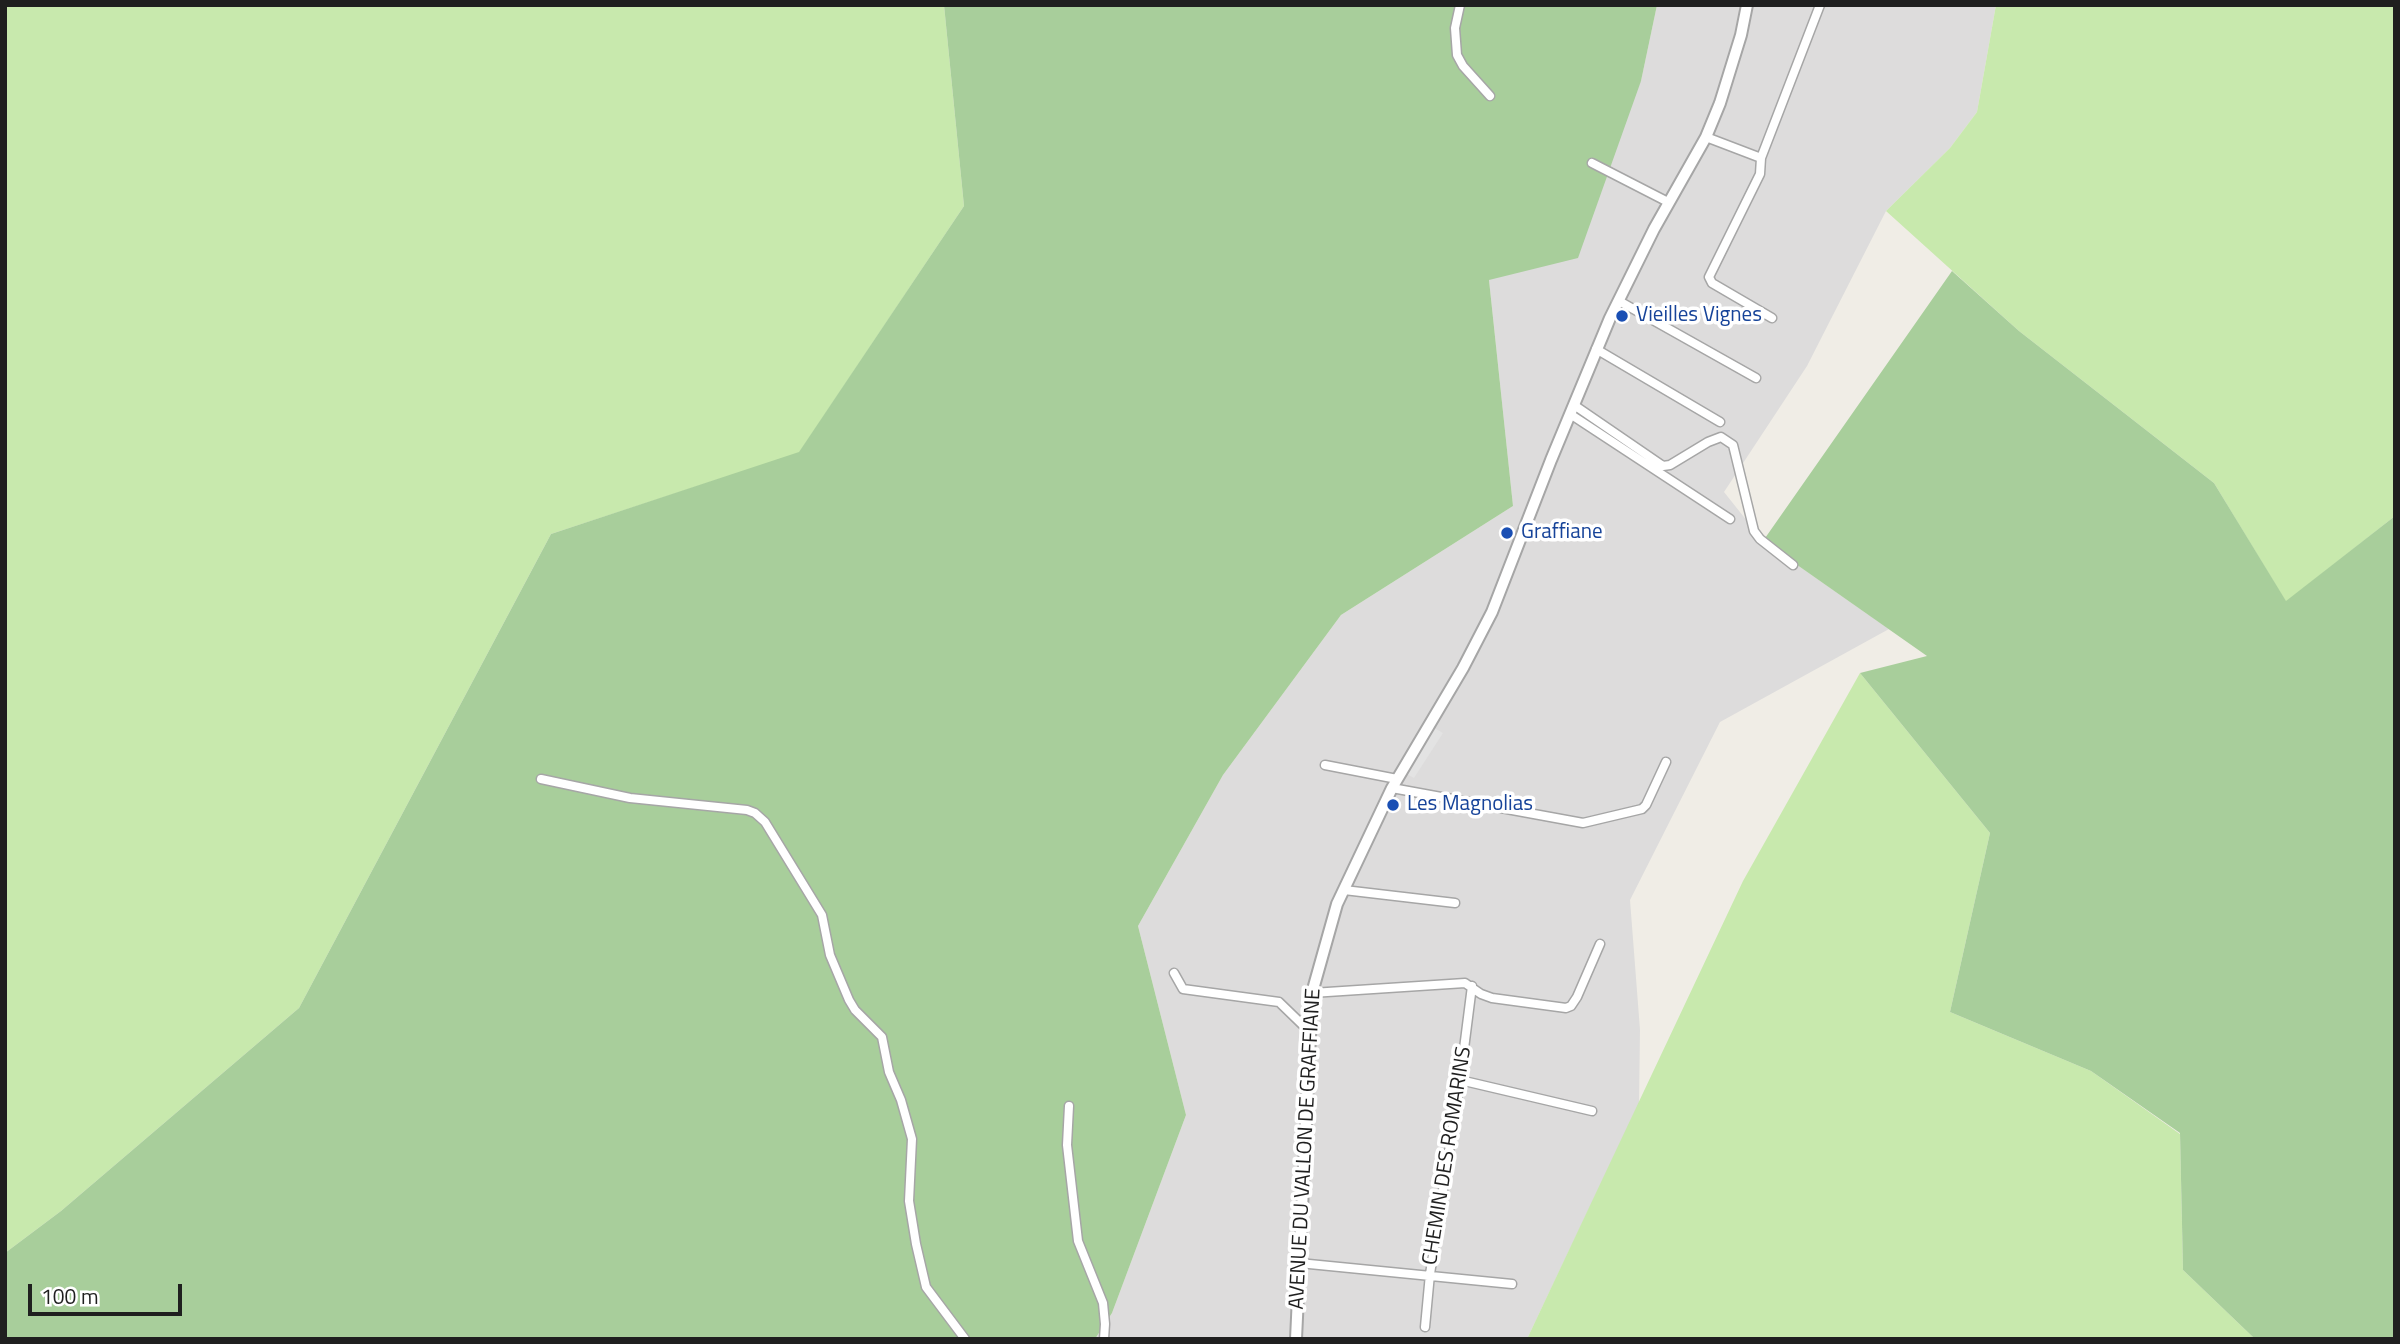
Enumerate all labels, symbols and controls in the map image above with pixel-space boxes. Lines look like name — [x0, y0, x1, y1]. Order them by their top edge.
place label: Vieilles Vignes — [1636, 303, 1762, 329]
marker: Vieilles Vignes — [1614, 308, 1630, 324]
place label: Graffiane — [1521, 520, 1603, 546]
marker: Graffiane — [1499, 525, 1515, 541]
place label: Les Magnolias — [1407, 792, 1533, 818]
marker: Les Magnolias — [1385, 797, 1401, 813]
street label: AVENUE DU VALLON DE GRAFFIANE — [1285, 988, 1327, 1310]
street label: CHEMIN DES ROMARINS — [1418, 1045, 1478, 1267]
scale bar — [32, 1270, 186, 1314]
text: 100 m — [41, 1280, 98, 1312]

